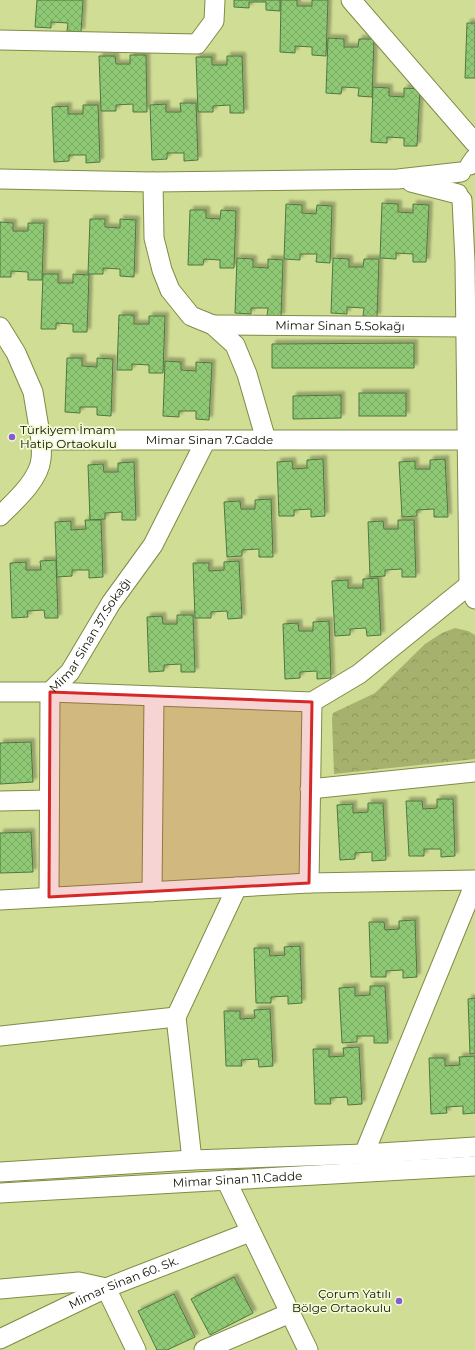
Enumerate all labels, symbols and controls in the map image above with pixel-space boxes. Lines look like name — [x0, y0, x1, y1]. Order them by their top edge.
street label: Mimar Sinan 5.Sokağı — [275, 317, 405, 334]
place label: Türkiyem İmam Hatip Ortaokulu — [20, 422, 117, 451]
marker: Türkiyem İmam Hatip Ortaokulu — [7, 432, 17, 442]
street label: Mimar Sinan 7.Cadde — [146, 432, 273, 447]
street label: Mimar Sinan 37.Sokağı — [46, 574, 134, 696]
street label: Mimar Sinan 11.Cadde — [172, 1168, 303, 1190]
street label: Mimar Sinan 60. Sk. — [66, 1253, 180, 1312]
place label: Çorum Yatılı Bölge Ortaokulu — [292, 1286, 391, 1315]
marker: Çorum Yatılı Bölge Ortaokulu — [394, 1296, 404, 1306]

